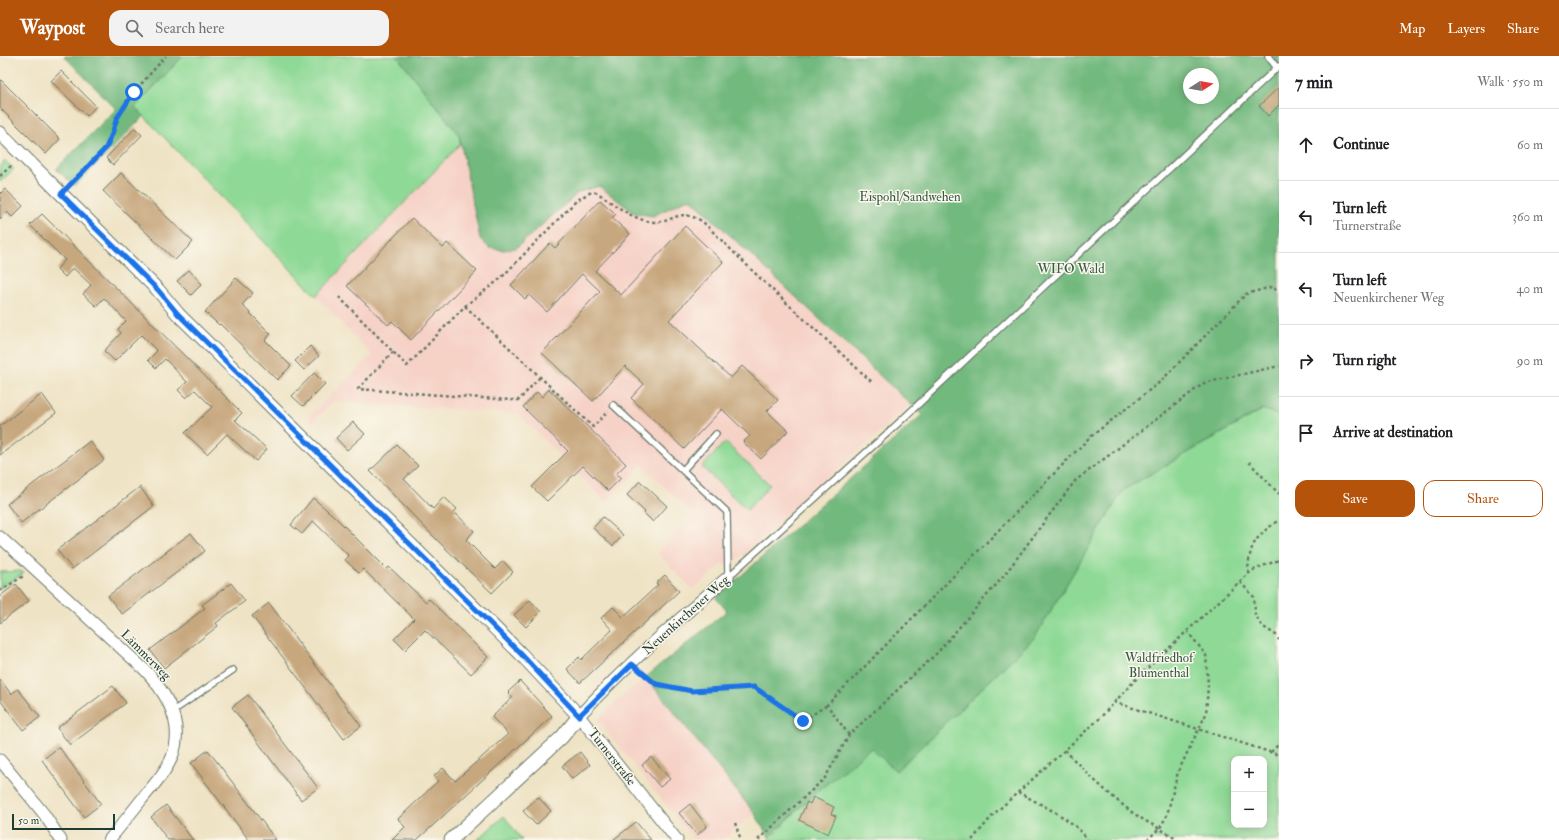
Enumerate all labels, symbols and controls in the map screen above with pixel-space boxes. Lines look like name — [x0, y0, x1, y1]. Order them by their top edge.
search box — [109, 10, 389, 46]
text: Waypost — [20, 16, 85, 40]
icon: search — [123, 17, 145, 39]
text: Search here — [155, 19, 224, 38]
text: Map — [1399, 20, 1425, 37]
text: Layers — [1447, 20, 1485, 37]
text: Share — [1507, 20, 1539, 37]
north arrow — [1183, 68, 1219, 104]
text: 7 min — [1295, 72, 1333, 93]
text: Walk · 550 m — [1477, 74, 1543, 90]
route start — [125, 83, 143, 101]
icon: ahead — [1295, 134, 1317, 156]
text: Continue — [1333, 135, 1389, 154]
text: 60 m — [1517, 137, 1543, 153]
park label: Eispohl/Sandwehen — [859, 189, 961, 206]
text: Turn left — [1333, 199, 1387, 218]
icon: left — [1295, 206, 1317, 228]
text: 360 m — [1512, 209, 1543, 225]
text: Turnerstraße — [1333, 218, 1401, 234]
park label: WIFO Wald — [1036, 261, 1105, 277]
text: Turn left — [1333, 271, 1387, 290]
icon: left — [1295, 278, 1317, 300]
text: 40 m — [1517, 281, 1543, 297]
text: Neuenkirchener Weg — [1333, 290, 1444, 306]
icon: right — [1295, 350, 1317, 372]
text: Turn right — [1333, 351, 1396, 370]
text: 90 m — [1517, 353, 1543, 369]
icon: arrive — [1295, 422, 1317, 444]
text: Arrive at destination — [1333, 423, 1453, 442]
button: Save — [1295, 480, 1415, 517]
button: Share — [1423, 480, 1543, 517]
street label: Neuenkirchener Weg — [639, 571, 733, 658]
street label: Lämmerweg — [117, 626, 175, 684]
park label: Waldfriedhof Blumenthal — [1124, 650, 1195, 681]
route end — [794, 712, 812, 730]
street label: Turnerstraße — [585, 725, 640, 789]
map controls — [1231, 756, 1267, 828]
button: + — [1231, 756, 1267, 792]
button: − — [1231, 792, 1267, 828]
scale bar — [12, 812, 115, 831]
text: 50 m — [18, 814, 39, 827]

